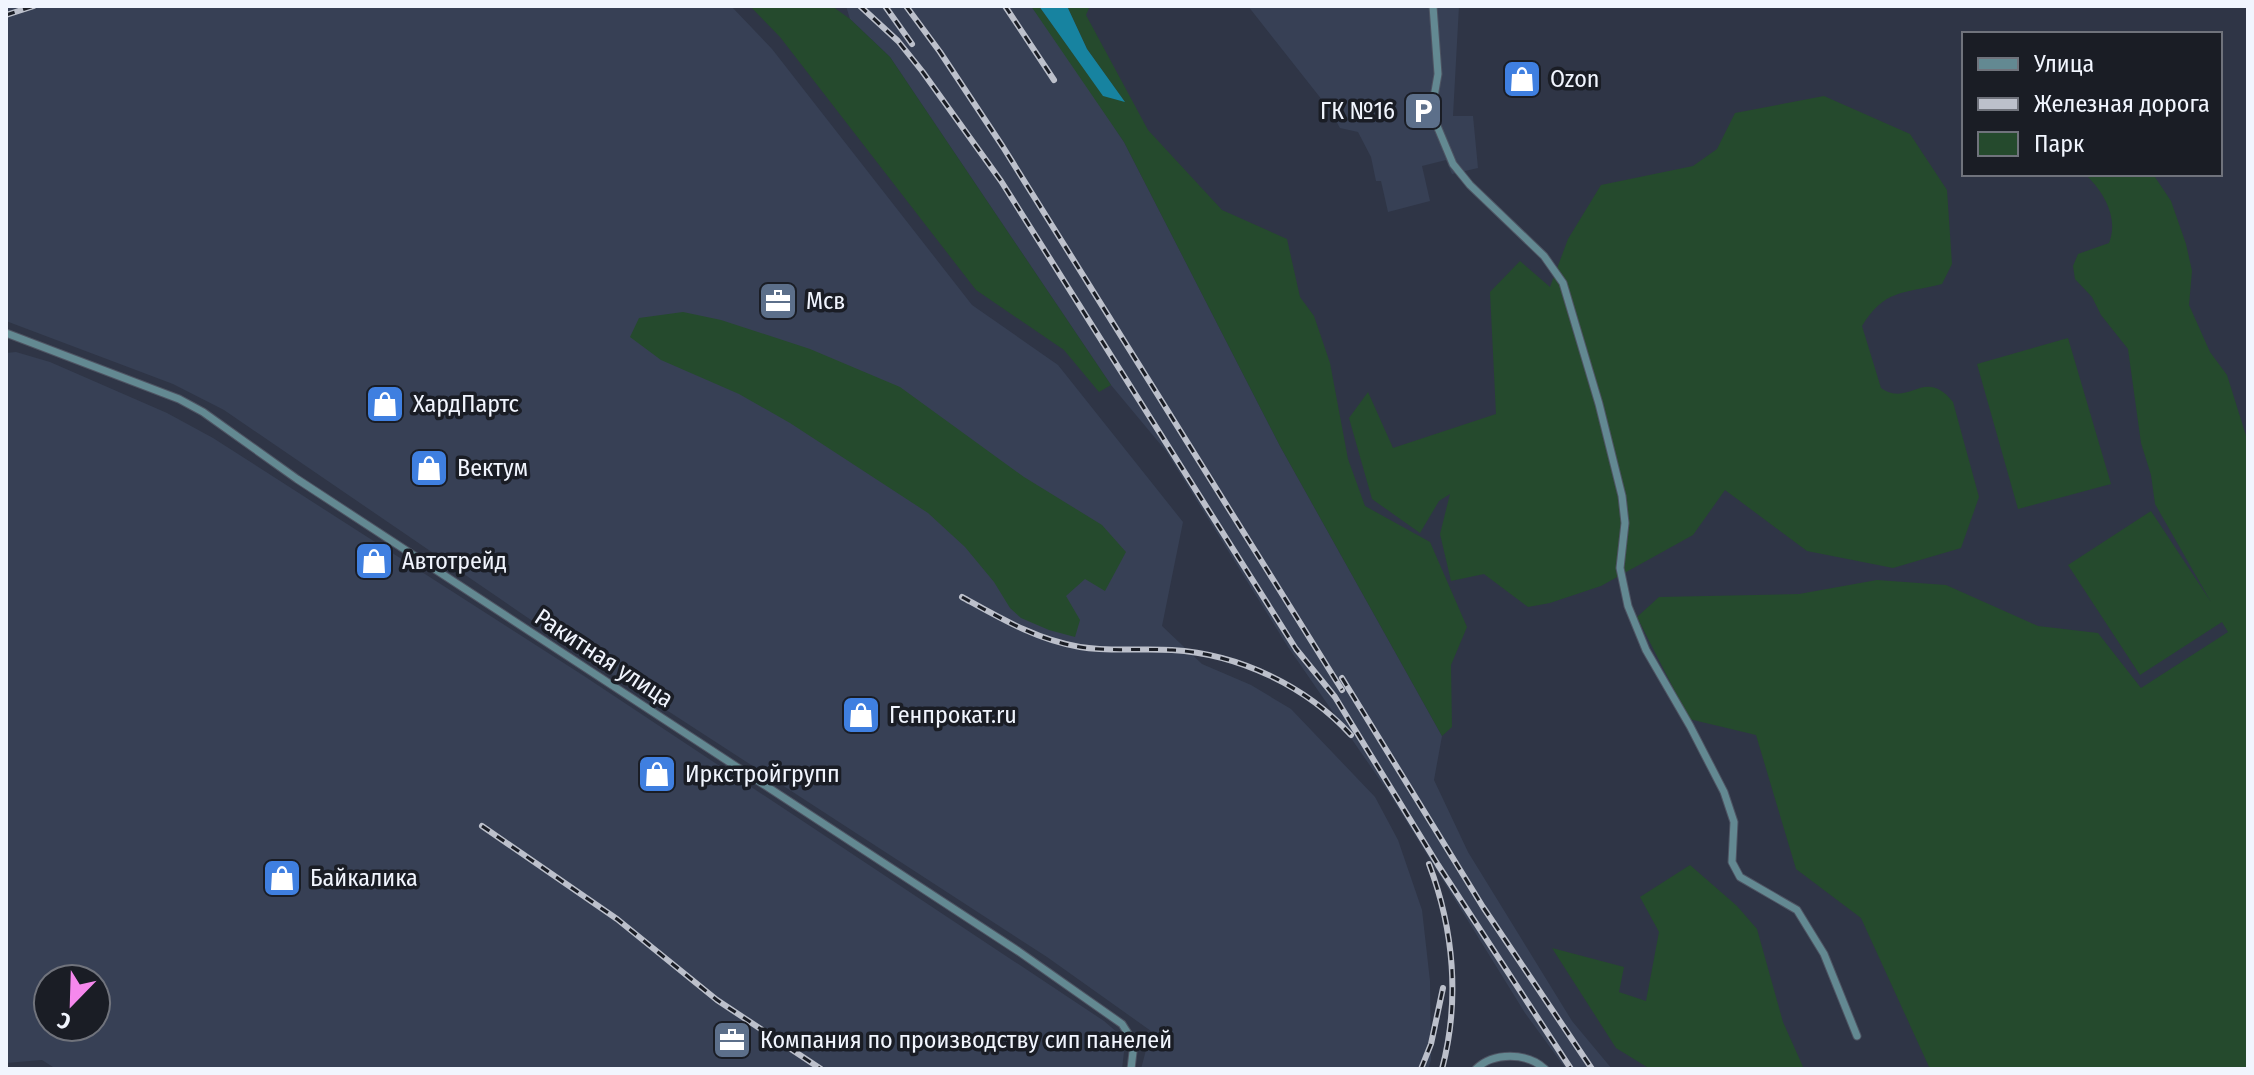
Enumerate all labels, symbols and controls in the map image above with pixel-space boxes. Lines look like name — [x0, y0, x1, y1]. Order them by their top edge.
legend — [1962, 32, 2222, 176]
text: Улица — [2033, 50, 2094, 78]
shop icon: Ozon — [1501, 58, 1543, 100]
place label: Ozon — [1550, 65, 1599, 93]
parking icon: ГК №16 — [1402, 90, 1444, 132]
text: Железная дорога — [2034, 90, 2210, 118]
place label: ГК №16 — [1320, 97, 1395, 125]
text: Парк — [2034, 130, 2085, 158]
office icon: Мсв — [757, 280, 799, 322]
place label: Мсв — [806, 287, 845, 315]
shop icon: ХардПартс — [364, 383, 406, 425]
place label: ХардПартс — [413, 390, 519, 418]
shop icon: Вектум — [408, 447, 450, 489]
place label: Вектум — [457, 454, 528, 482]
shop icon: Автотрейд — [353, 540, 395, 582]
place label: Автотрейд — [402, 547, 507, 575]
street label: Ракитная улица — [530, 603, 678, 713]
shop icon: Генпрокат.ru — [840, 694, 882, 736]
place label: Генпрокат.ru — [889, 701, 1017, 729]
shop icon: Иркстройгрупп — [636, 753, 678, 795]
place label: Иркстройгрупп — [685, 760, 840, 788]
shop icon: Байкалика — [261, 857, 303, 899]
place label: Байкалика — [310, 864, 418, 892]
north arrow — [32, 963, 112, 1043]
text: С — [53, 1006, 75, 1036]
office icon: Компания по производству сип панелей — [711, 1019, 753, 1061]
place label: Компания по производству сип панелей — [760, 1026, 1172, 1054]

